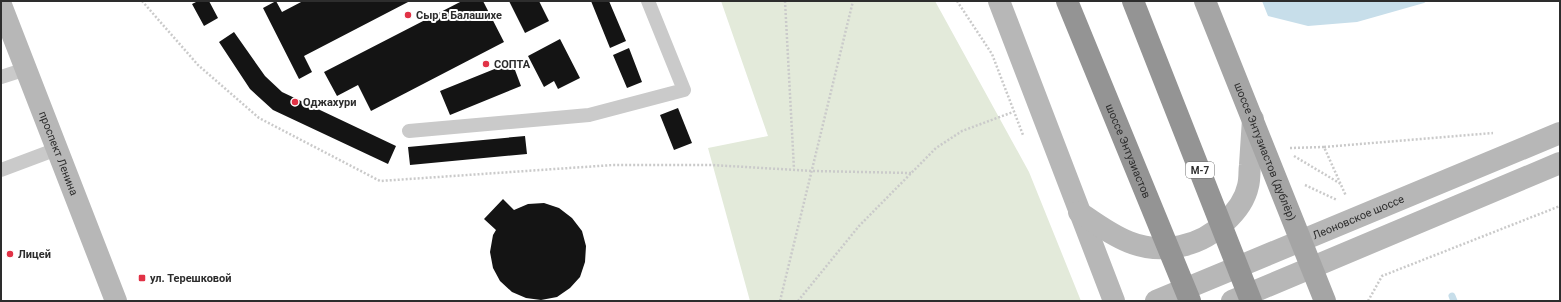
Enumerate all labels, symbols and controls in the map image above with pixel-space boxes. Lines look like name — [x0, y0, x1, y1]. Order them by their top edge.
place label: Сыр в Балашихе — [416, 9, 502, 22]
marker: Сыр в Балашихе — [403, 10, 413, 20]
place label: СОПТА — [494, 58, 531, 71]
marker: СОПТА — [481, 59, 491, 69]
street label: шоссе Энтузиастов (дублёр) — [1232, 80, 1299, 223]
place label: Оджахури — [303, 96, 356, 109]
marker: Оджахури — [290, 97, 300, 107]
street label: шоссе Энтузиастов — [1103, 102, 1154, 200]
street label: проспект Ленина — [36, 109, 81, 197]
road number: М-7 — [1186, 162, 1214, 178]
street label: Леоновское шоссе — [1311, 192, 1406, 242]
place label: Лицей — [18, 248, 51, 261]
marker: Лицей — [5, 249, 15, 259]
place label: ул. Терешковой — [150, 272, 232, 285]
marker: ул. Терешковой — [137, 273, 147, 283]

